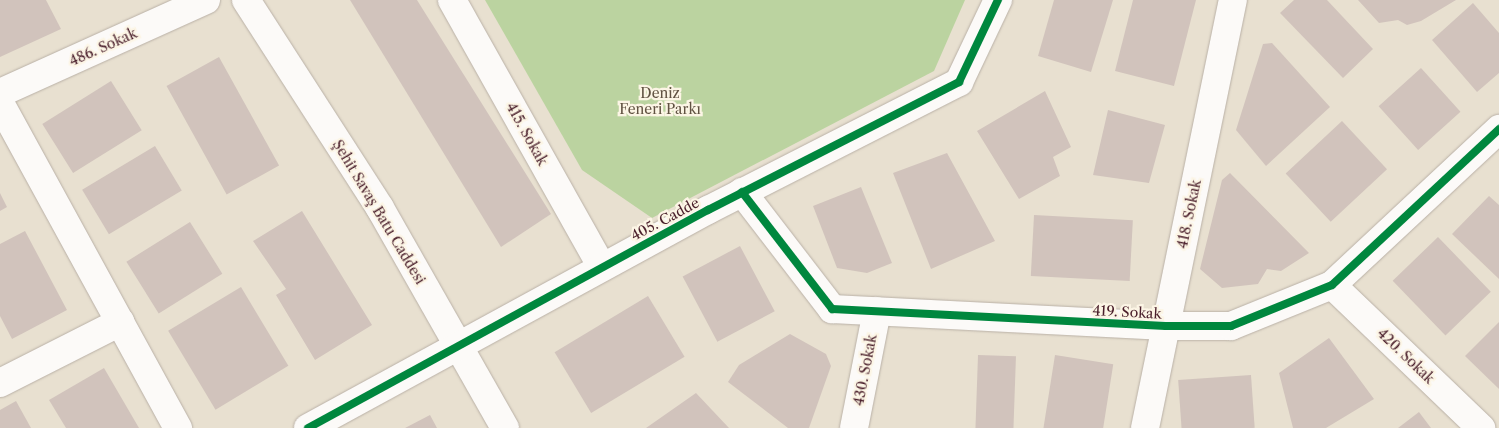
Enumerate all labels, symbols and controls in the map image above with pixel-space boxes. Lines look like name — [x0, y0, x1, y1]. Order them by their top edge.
street label: 486. Sokak — [67, 25, 139, 69]
park label: Deniz Feneri Parkı — [619, 85, 701, 118]
street label: 415. Sokak — [503, 100, 551, 168]
street label: Şehit Savaş Batu Caddesi — [329, 137, 429, 287]
street label: 418. Sokak — [1174, 178, 1204, 250]
street label: 405. Cadde — [628, 194, 702, 244]
street label: 419. Sokak — [1092, 302, 1162, 322]
street label: 420. Sokak — [1374, 325, 1438, 387]
street label: 430. Sokak — [850, 333, 880, 407]

